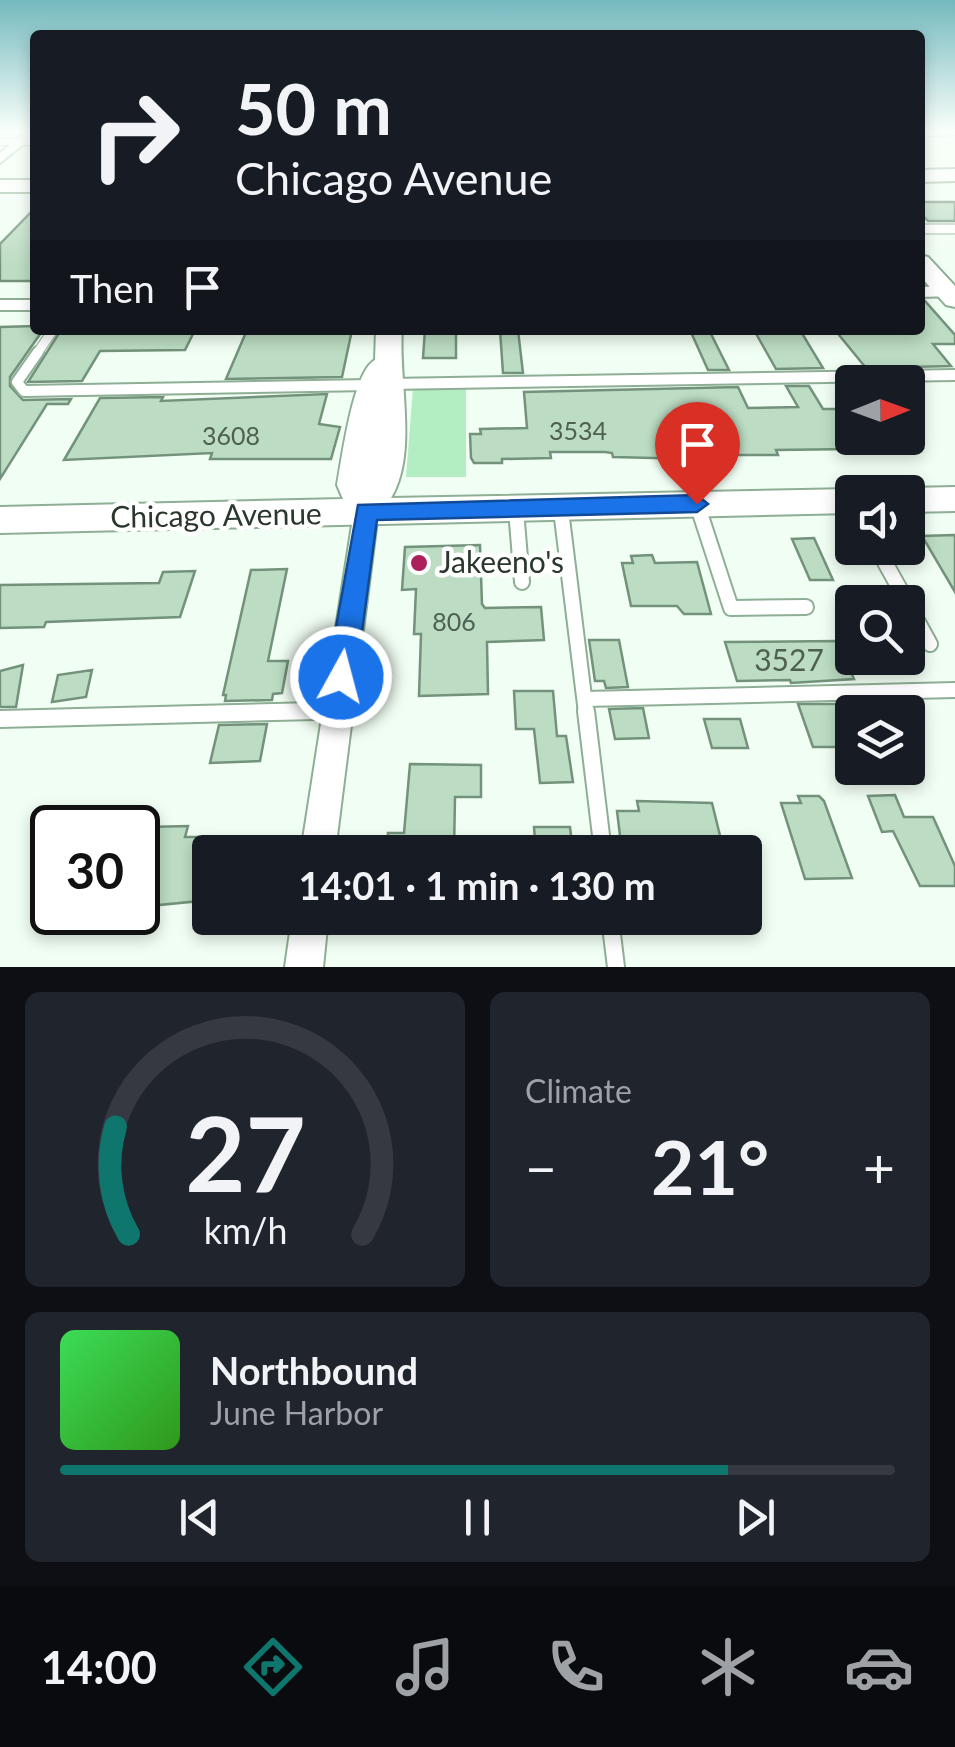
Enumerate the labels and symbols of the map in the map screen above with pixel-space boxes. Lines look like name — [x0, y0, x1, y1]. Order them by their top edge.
north arrow — [835, 365, 925, 455]
pin — [655, 402, 740, 505]
house number: 3534 — [549, 415, 607, 445]
house number: 3608 — [202, 420, 260, 450]
street label: Chicago Avenue — [110, 494, 322, 534]
place label: Jakeeno's — [439, 543, 564, 579]
marker: Jakeeno's — [408, 552, 430, 574]
house number: 806 — [432, 606, 476, 636]
position arrow — [289, 625, 393, 729]
house number: 3527 — [754, 641, 824, 677]
speed limit sign: 30 — [30, 805, 160, 935]

